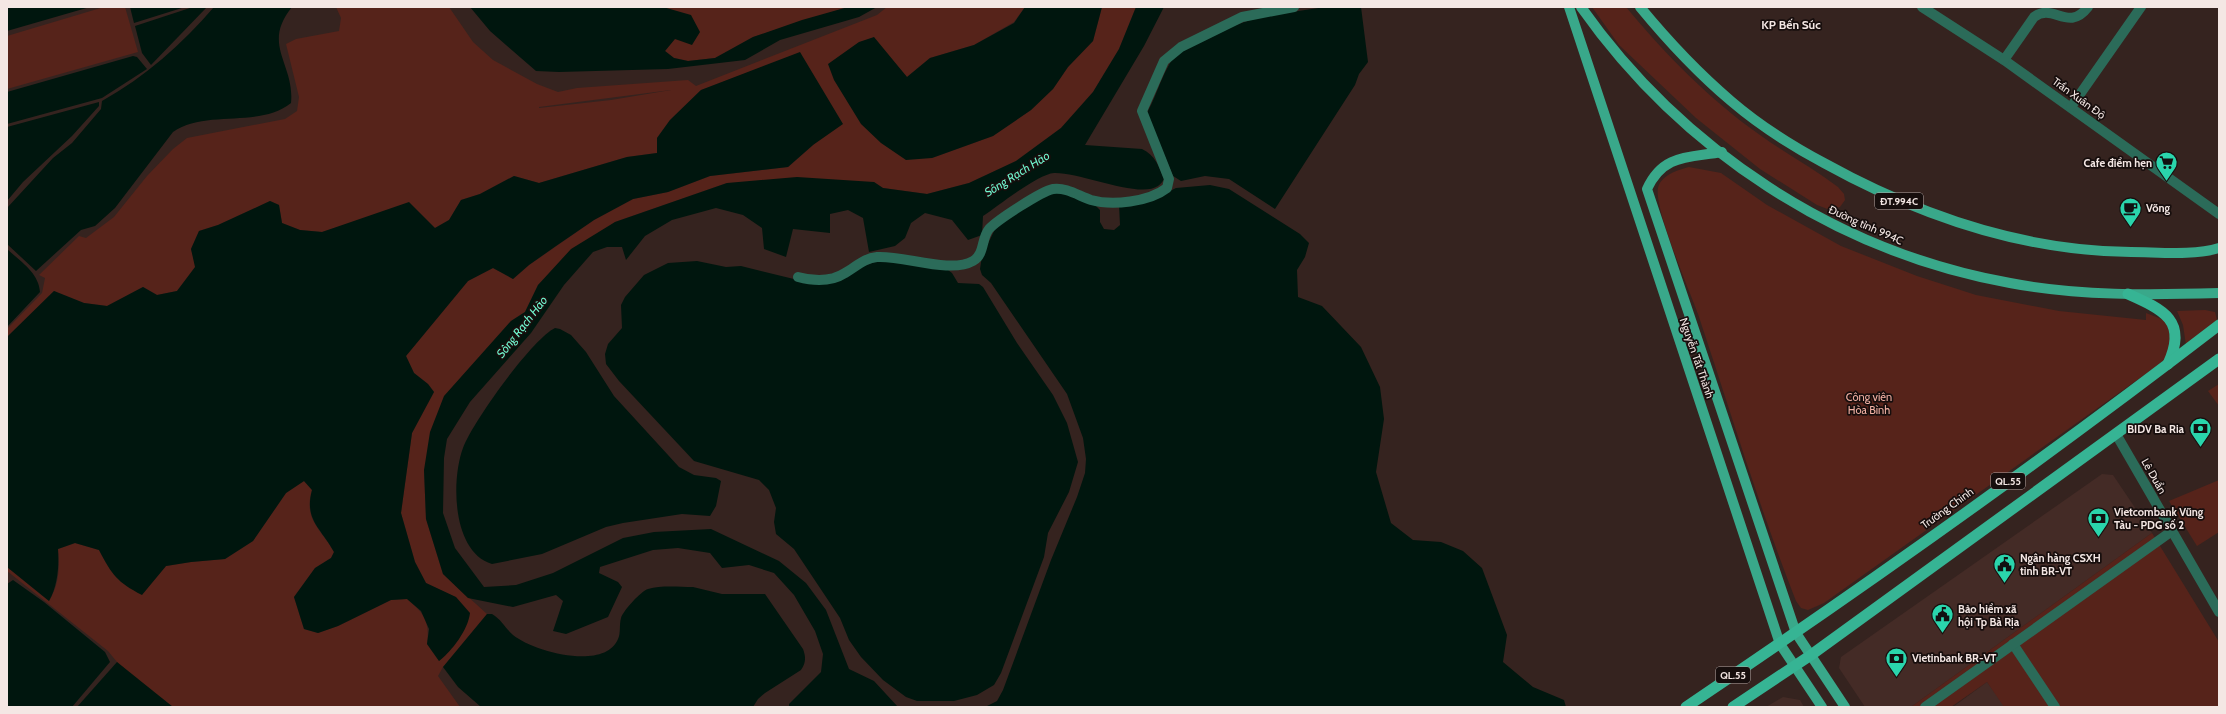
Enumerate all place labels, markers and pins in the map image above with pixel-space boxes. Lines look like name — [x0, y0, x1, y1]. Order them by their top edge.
supermarket icon: Cafe điểm hẹn — [2154, 150, 2180, 183]
place label: Cafe điểm hẹn — [2084, 156, 2152, 170]
cafe icon: Võng — [2118, 195, 2144, 228]
place label: Võng — [2146, 201, 2171, 215]
bank icon: BIDV Ba Ria — [2187, 416, 2213, 449]
place label: BIDV Ba Ria — [2127, 422, 2185, 436]
bank icon: Vietcombank Vũng Tàu - PDG số 2 — [2085, 505, 2111, 538]
place label: Vietcombank Vũng Tàu - PDG số 2 — [2114, 505, 2204, 532]
public building icon: Ngân hàng CSXH tỉnh BR-VT — [1991, 551, 2017, 584]
place label: Ngân hàng CSXH tỉnh BR-VT — [2020, 551, 2101, 578]
public building icon: Bảo hiểm xã hội Tp Bà Rịa — [1930, 602, 1956, 635]
place label: Bảo hiểm xã hội Tp Bà Rịa — [1958, 602, 2020, 629]
bank icon: Vietinbank BR-VT — [1883, 645, 1909, 678]
place label: Vietinbank BR-VT — [1912, 651, 1996, 665]

